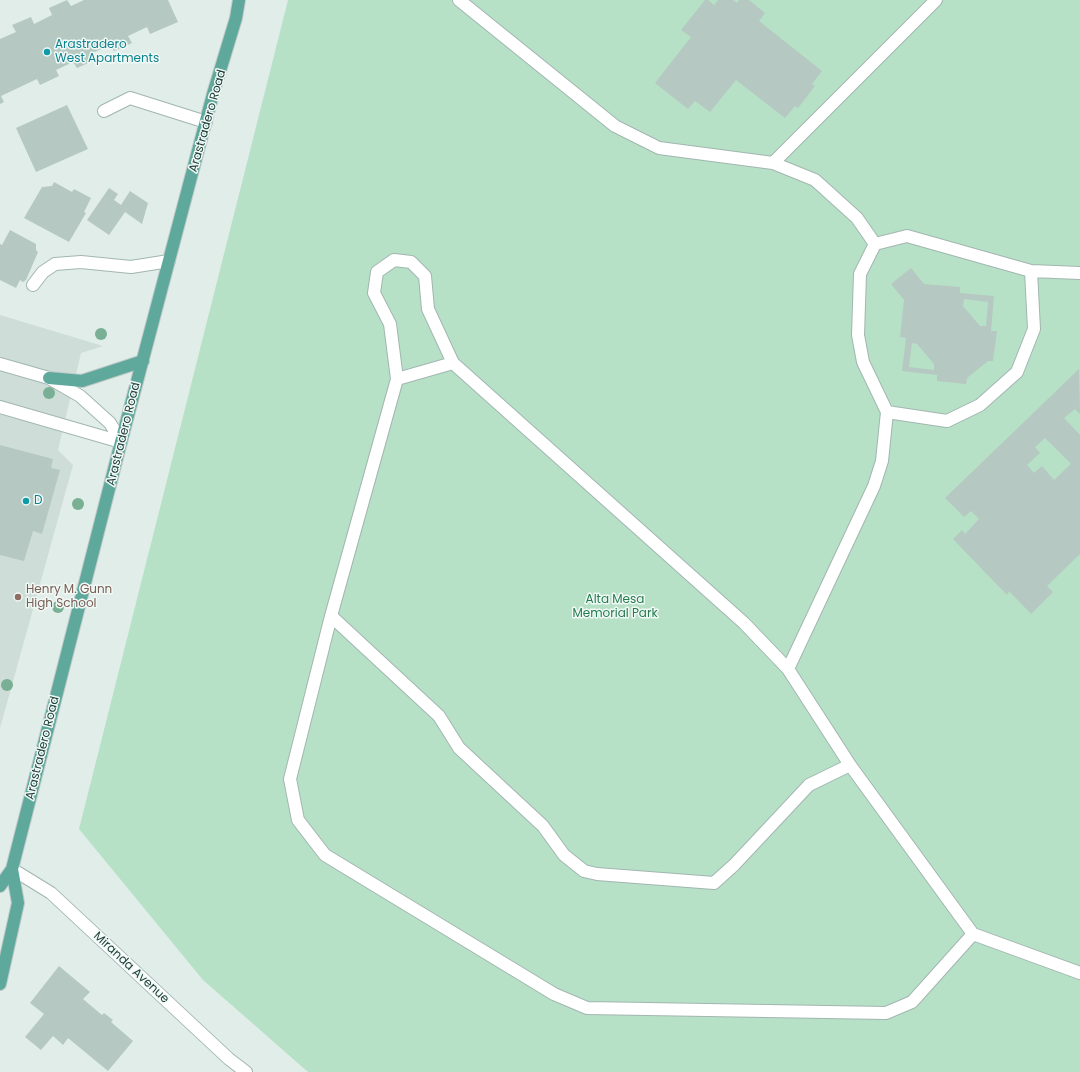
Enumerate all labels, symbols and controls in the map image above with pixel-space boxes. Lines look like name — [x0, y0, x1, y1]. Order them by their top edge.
place label: Arastradero West Apartments — [55, 38, 159, 66]
marker: Arastradero West Apartments — [42, 47, 52, 57]
street label: Arastradero Road — [186, 68, 230, 174]
street label: Arastradero Road — [104, 381, 144, 487]
place label: D — [34, 494, 42, 508]
marker: D — [21, 496, 31, 506]
place label: Henry M. Gunn High School — [26, 583, 112, 611]
marker: Henry M. Gunn High School — [13, 592, 23, 602]
park label: Alta Mesa Memorial Park — [572, 593, 658, 621]
street label: Arastradero Road — [23, 695, 63, 801]
street label: Miranda Avenue — [90, 929, 172, 1007]

